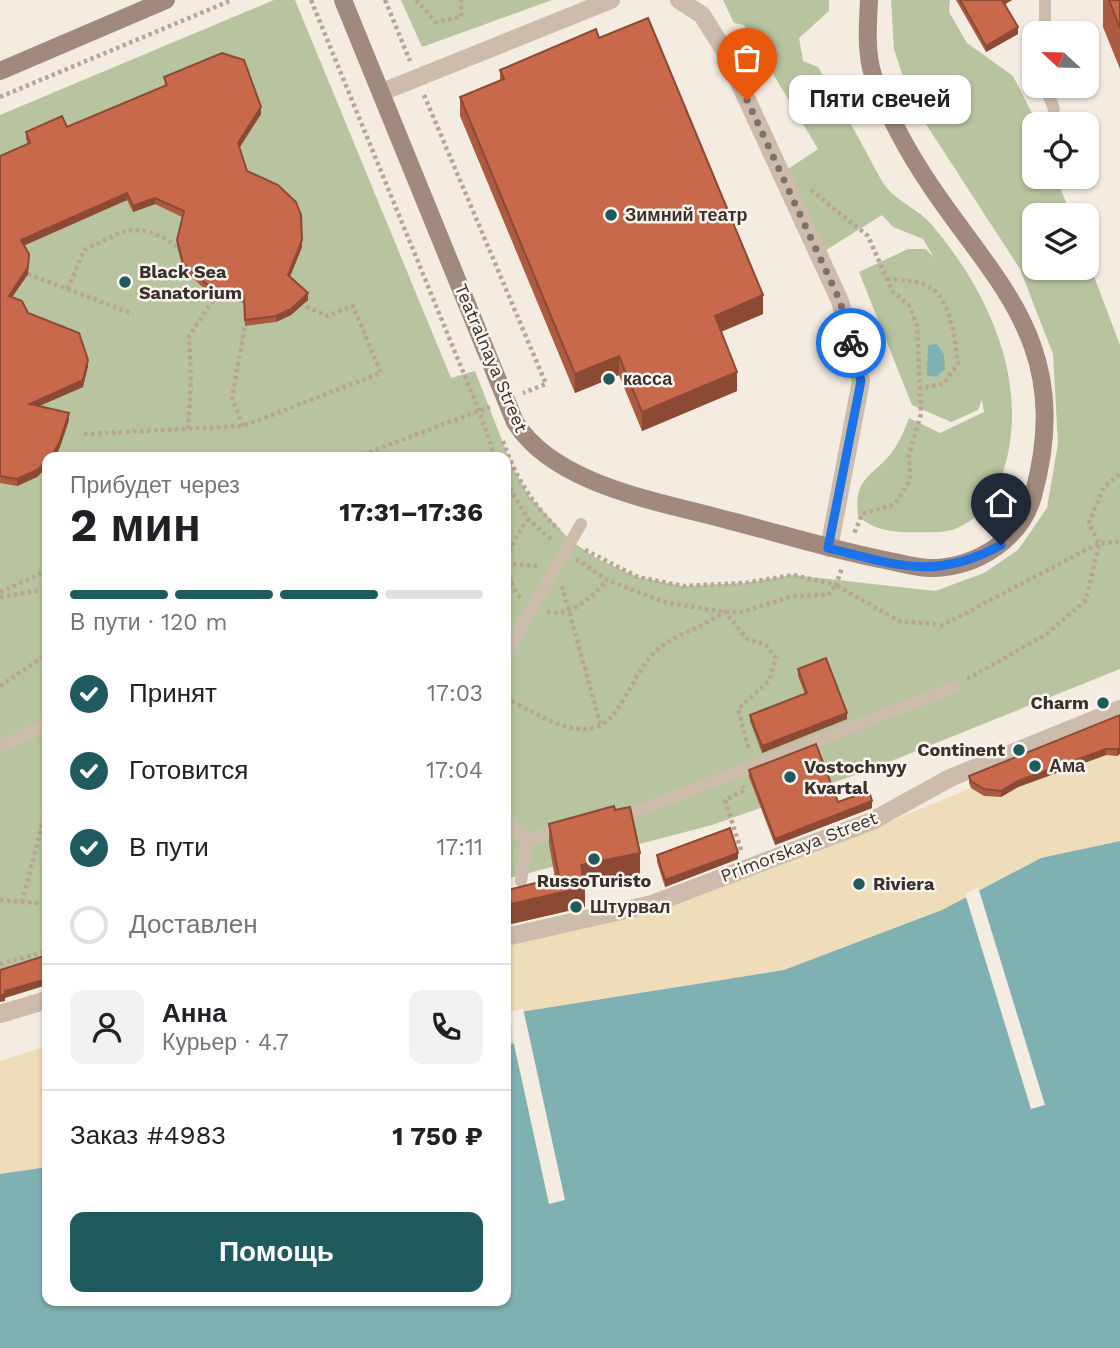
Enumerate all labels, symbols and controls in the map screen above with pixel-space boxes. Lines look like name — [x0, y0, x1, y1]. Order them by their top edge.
north arrow — [1022, 21, 1099, 98]
map controls — [1022, 21, 1099, 280]
pin — [717, 28, 777, 100]
icon: bag — [728, 39, 766, 77]
callout: Пяти свечей — [789, 76, 971, 124]
text: Пяти свечей — [809, 86, 951, 113]
button: locate — [1022, 112, 1099, 189]
button: layers — [1022, 203, 1099, 280]
place label: Зимний театр — [625, 204, 747, 225]
marker: Зимний театр — [603, 207, 619, 223]
place label: Black Sea Sanatorium — [139, 261, 242, 303]
marker: Black Sea Sanatorium — [117, 274, 133, 290]
street label: Teatralnaya Street — [451, 280, 532, 436]
courier — [816, 308, 886, 378]
icon: bike — [832, 324, 870, 362]
place label: касса — [623, 368, 673, 389]
marker: касса — [601, 371, 617, 387]
text: Прибудет через — [70, 472, 240, 499]
pin — [971, 473, 1031, 545]
icon: home — [982, 484, 1020, 522]
text: 17:31–17:36 — [339, 497, 483, 527]
text: 2 мин — [70, 498, 201, 552]
text: В пути · 120 m — [70, 609, 227, 636]
icon: check — [70, 675, 108, 713]
text: Принят — [129, 678, 217, 708]
text: 17:03 — [427, 680, 483, 707]
place label: Charm — [1030, 692, 1089, 713]
marker: Charm — [1095, 695, 1111, 711]
place label: Continent — [917, 739, 1005, 760]
marker: Continent — [1011, 742, 1027, 758]
icon: check — [70, 752, 108, 790]
text: Готовится — [129, 755, 248, 785]
place label: Ама — [1049, 755, 1086, 776]
place label: Vostochnyy Kvartal — [804, 756, 908, 798]
text: 17:04 — [426, 757, 483, 784]
marker: Ама — [1027, 758, 1043, 774]
marker: Vostochnyy Kvartal — [782, 769, 798, 785]
street label: Primorskaya Street — [717, 807, 881, 886]
icon: check — [70, 829, 108, 867]
text: В пути — [129, 832, 209, 862]
text: 17:11 — [436, 834, 483, 861]
marker: RussoTuristo — [586, 851, 602, 867]
place label: RussoTuristo — [537, 870, 652, 891]
place label: Riviera — [873, 873, 935, 894]
marker: Riviera — [851, 876, 867, 892]
place label: Штурвал — [590, 896, 670, 917]
marker: Штурвал — [568, 899, 584, 915]
text: Доставлен — [129, 909, 258, 939]
button: person — [70, 990, 144, 1064]
button: phone — [409, 990, 483, 1064]
text: Анна — [162, 998, 227, 1028]
text: Курьер · 4.7 — [162, 1029, 289, 1056]
text: Заказ #4983 — [70, 1120, 226, 1150]
text: 1 750 ₽ — [392, 1121, 483, 1151]
button: Помощь — [70, 1212, 483, 1292]

